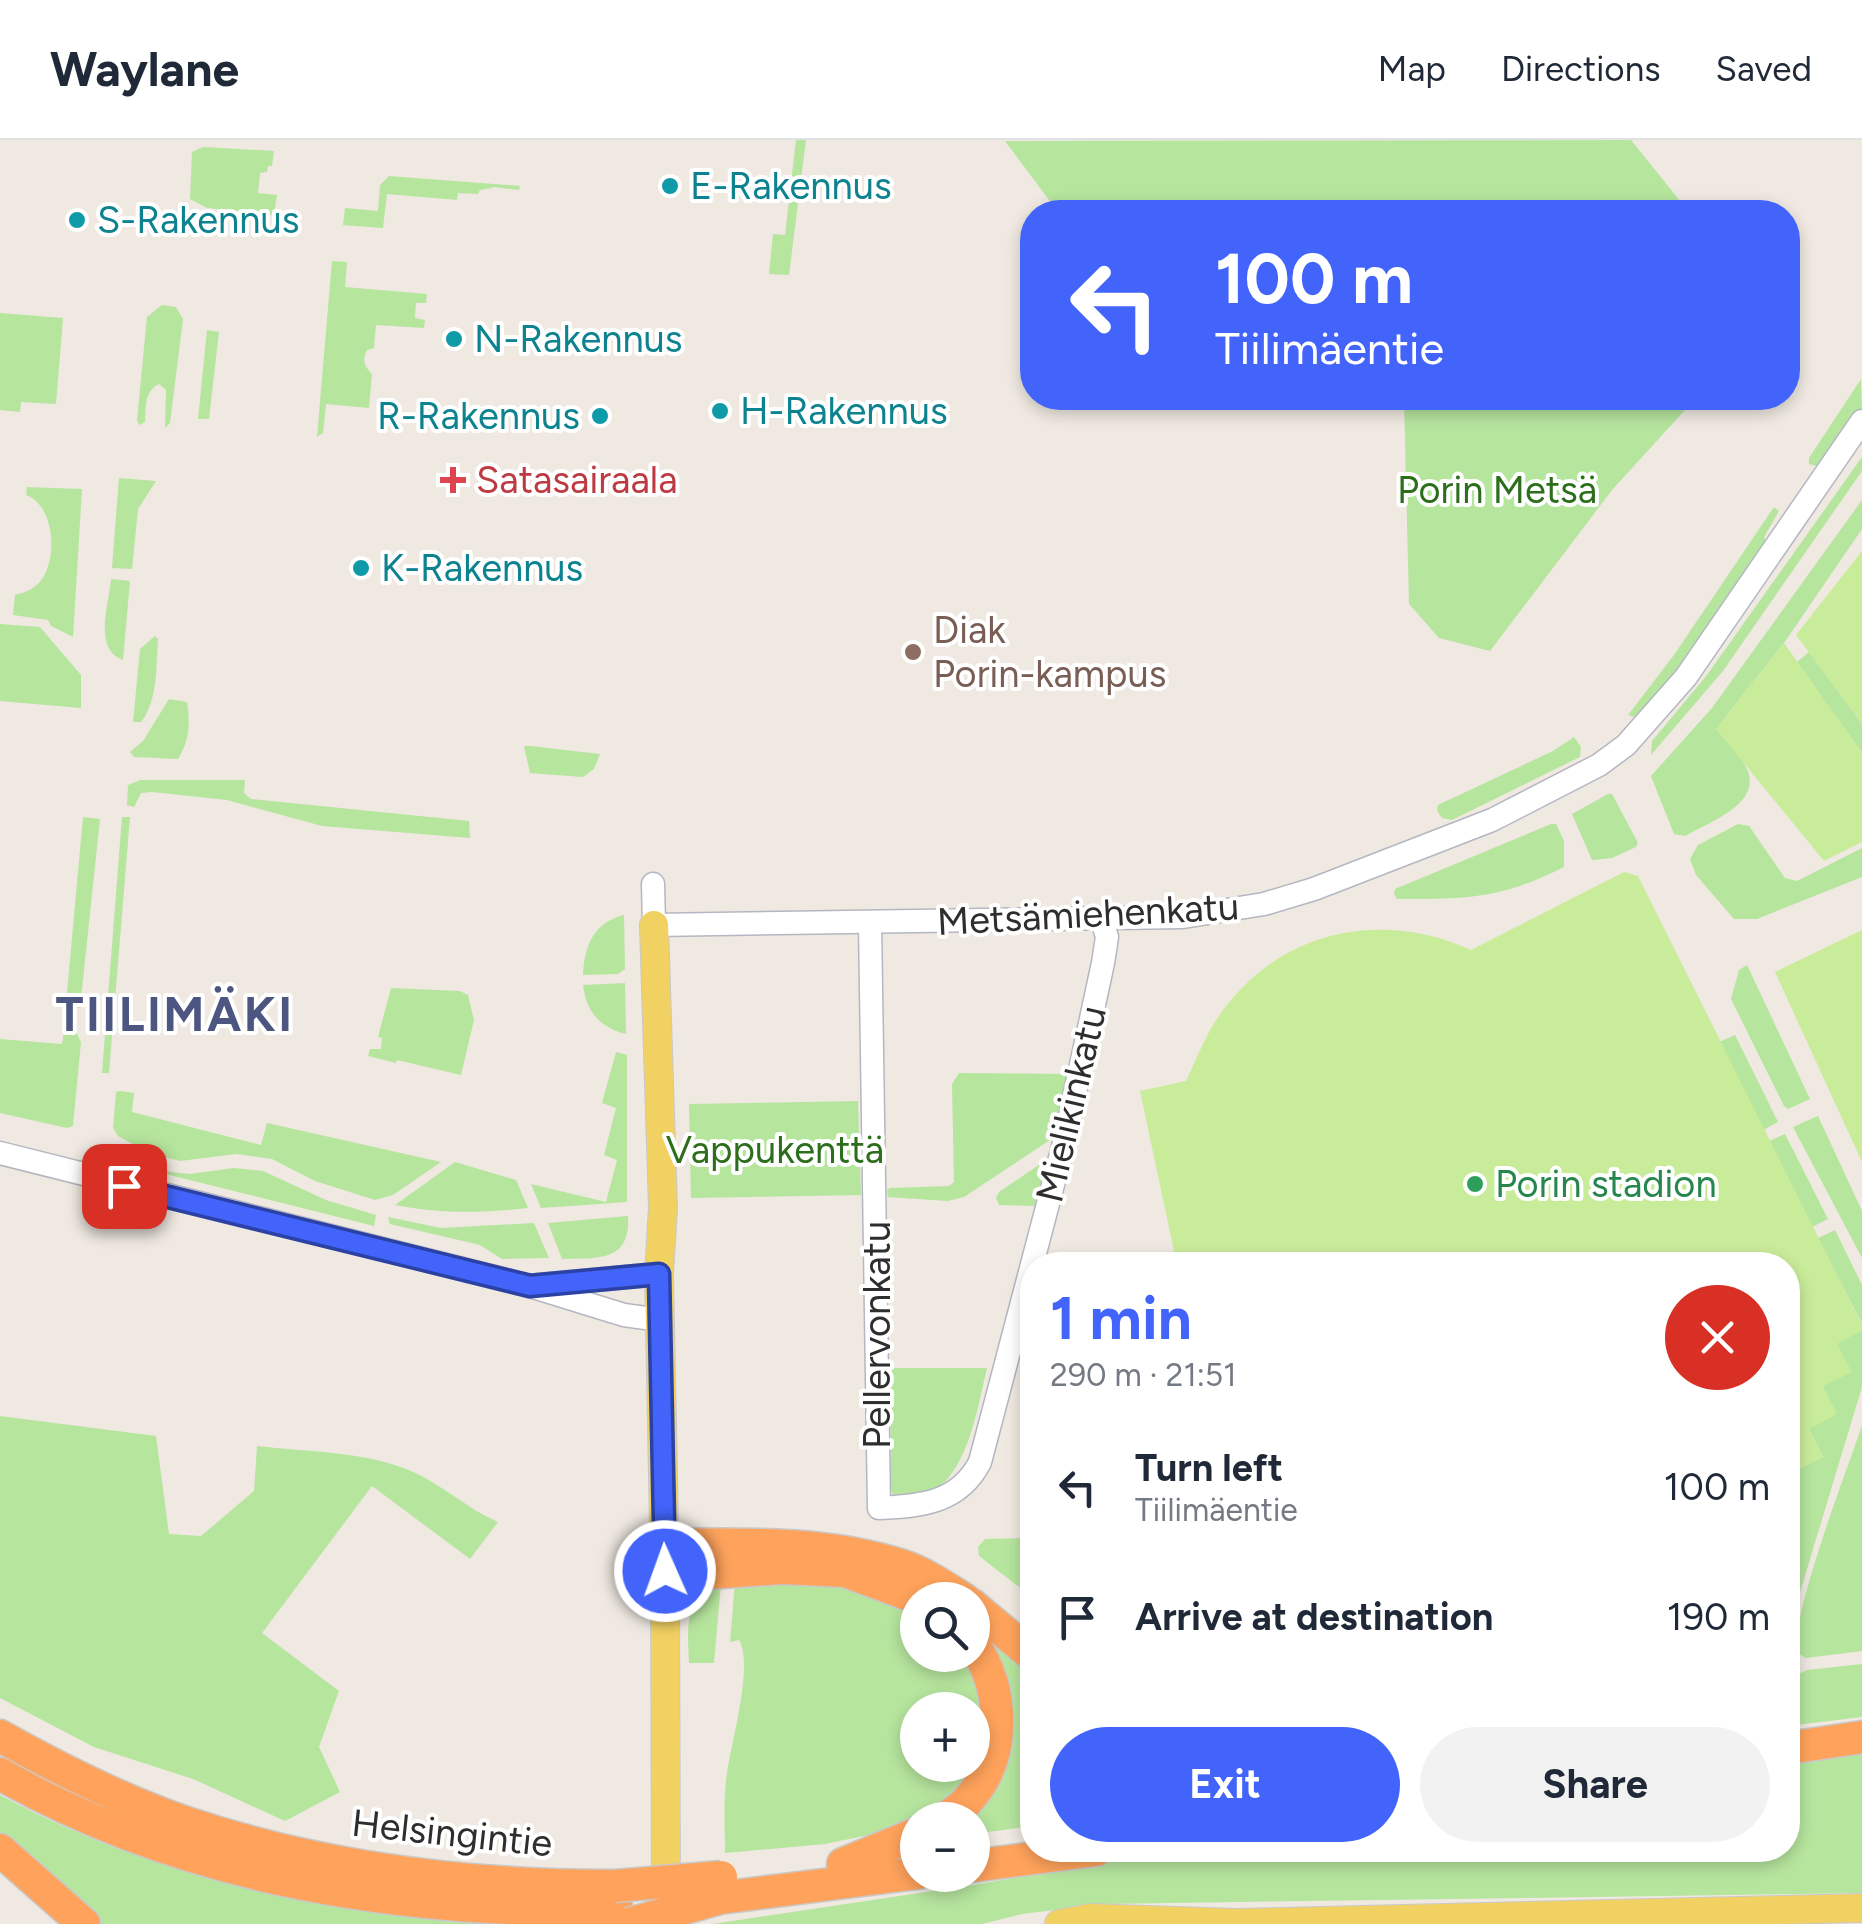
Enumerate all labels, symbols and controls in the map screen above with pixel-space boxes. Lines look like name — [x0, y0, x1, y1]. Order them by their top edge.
text: Waylane — [50, 40, 239, 98]
text: Map — [1378, 48, 1446, 90]
text: Directions — [1501, 48, 1661, 90]
text: Saved — [1716, 48, 1812, 90]
place label: E-Rakennus — [690, 163, 892, 209]
marker: E-Rakennus — [659, 175, 681, 197]
place label: S-Rakennus — [97, 197, 299, 243]
marker: S-Rakennus — [66, 209, 88, 231]
text: 100 m — [1215, 236, 1413, 321]
icon: left — [1050, 240, 1180, 370]
place label: N-Rakennus — [474, 316, 683, 362]
text: Tiilimäentie — [1215, 321, 1444, 375]
marker: N-Rakennus — [443, 328, 465, 350]
place label: H-Rakennus — [740, 388, 948, 434]
place label: R-Rakennus — [377, 393, 580, 439]
marker: H-Rakennus — [709, 400, 731, 422]
marker: R-Rakennus — [589, 405, 611, 427]
place label: Satasairaala — [476, 457, 678, 503]
marker: Satasairaala — [440, 467, 466, 493]
park label: Porin Metsä — [1397, 467, 1597, 513]
place label: K-Rakennus — [381, 545, 583, 591]
marker: K-Rakennus — [350, 557, 372, 579]
place label: Diak Porin-kampus — [933, 607, 1166, 697]
marker: Diak Porin-kampus — [902, 641, 924, 663]
street label: Metsämiehenkatu — [936, 883, 1240, 945]
district label: TIILIMÄKI — [55, 985, 295, 1043]
street label: Mielikinkatu — [1026, 1001, 1116, 1207]
park label: Vappukenttä — [666, 1127, 884, 1173]
pin — [82, 1144, 167, 1229]
icon: arrive — [97, 1159, 152, 1214]
place label: Porin stadion — [1495, 1161, 1717, 1207]
marker: Porin stadion — [1464, 1173, 1486, 1195]
street label: Pellervonkatu — [854, 1221, 900, 1449]
text: 1 min — [1050, 1282, 1192, 1354]
button: close — [1665, 1285, 1770, 1390]
text: 290 m · 21:51 — [1050, 1356, 1236, 1394]
text: Turn left — [1135, 1445, 1283, 1491]
icon: left — [1050, 1460, 1105, 1515]
text: 100 m — [1664, 1464, 1770, 1510]
text: Tiilimäentie — [1135, 1491, 1298, 1529]
position arrow — [613, 1519, 717, 1623]
map controls — [900, 1582, 990, 1892]
button: search — [900, 1582, 990, 1672]
icon: arrive — [1050, 1590, 1105, 1645]
text: Arrive at destination — [1135, 1594, 1493, 1640]
text: 190 m — [1667, 1594, 1770, 1640]
button: + — [900, 1692, 990, 1782]
button: Exit — [1050, 1727, 1400, 1842]
button: Share — [1420, 1727, 1770, 1842]
street label: Helsingintie — [349, 1800, 555, 1866]
button: − — [900, 1802, 990, 1892]

